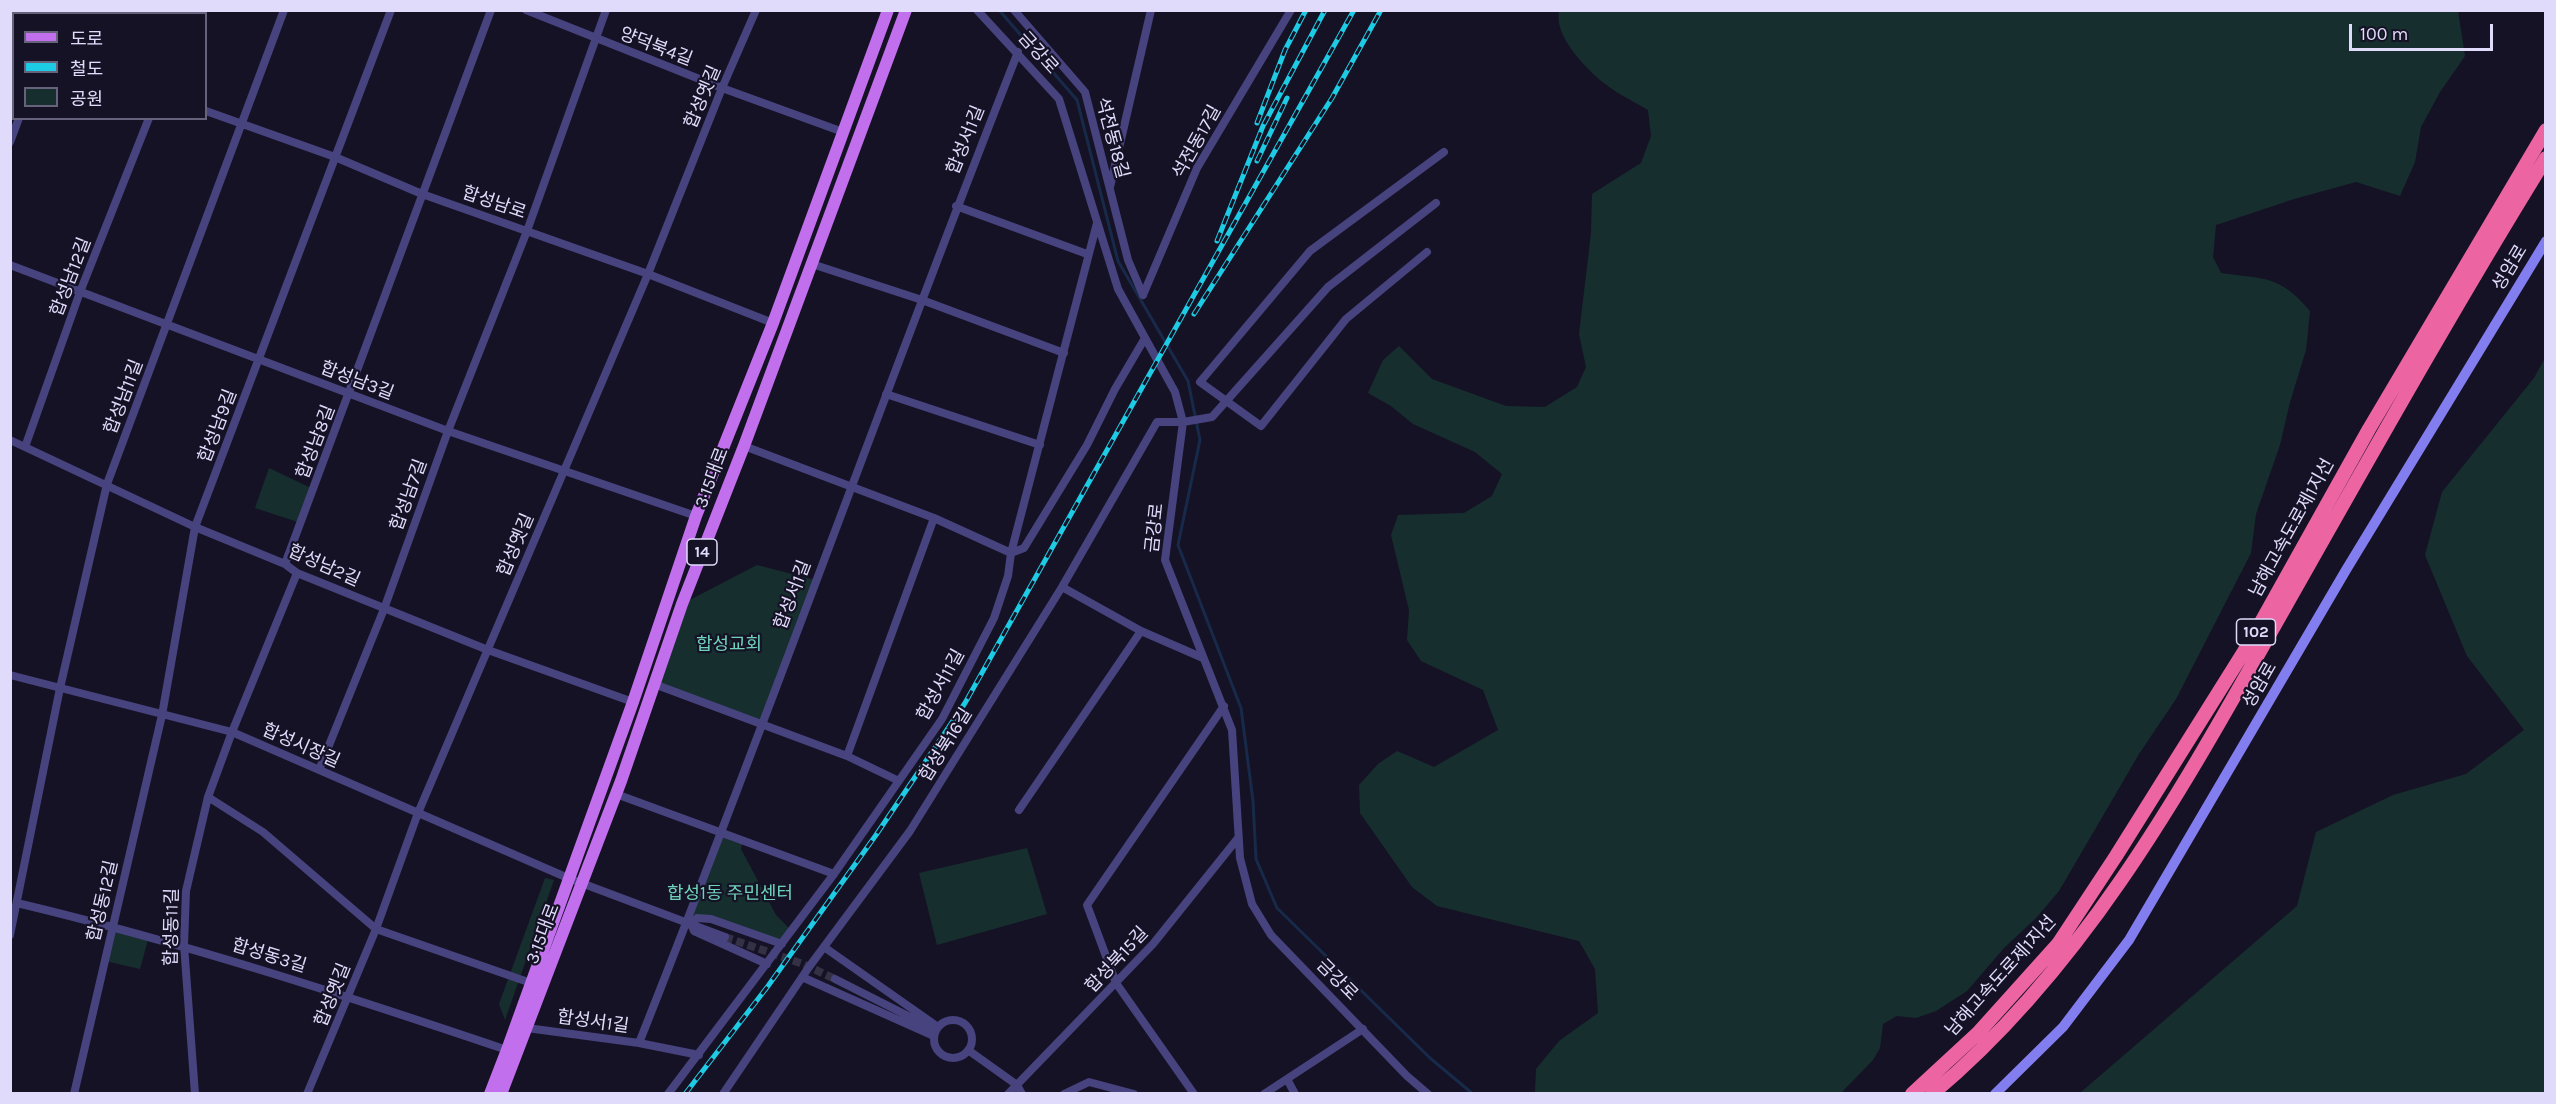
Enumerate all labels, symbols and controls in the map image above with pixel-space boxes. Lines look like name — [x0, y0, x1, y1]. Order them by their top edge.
legend — [12, 12, 207, 120]
scale bar — [2352, 12, 2496, 50]
street label: 양덕북4길 — [617, 23, 695, 71]
text: 100 m — [2360, 23, 2408, 45]
street label: 금강로 — [1013, 27, 1063, 79]
text: 도로 — [70, 28, 103, 50]
text: 철도 — [70, 58, 103, 80]
street label: 합성옛길 — [680, 62, 726, 132]
text: 공원 — [70, 88, 103, 110]
street label: 석전동18길 — [1091, 95, 1133, 181]
street label: 석전동17길 — [1168, 101, 1226, 183]
street label: 합성서1길 — [942, 102, 990, 178]
street label: 합성남로 — [459, 182, 529, 224]
street label: 합성남12길 — [46, 235, 96, 319]
street label: 성암로 — [2488, 241, 2532, 295]
street label: 합성남11길 — [100, 357, 148, 437]
street label: 합성남3길 — [317, 357, 397, 405]
street label: 합성남9길 — [194, 386, 242, 466]
street label: 합성남8길 — [292, 402, 340, 482]
street label: 3·15대로 — [691, 445, 733, 511]
street label: 남해고속도로제1지선 — [2245, 455, 2339, 601]
street label: 합성남7길 — [386, 456, 432, 534]
street label: 금강로 — [1142, 502, 1168, 554]
street label: 합성옛길 — [493, 510, 539, 580]
road number: 14 — [687, 539, 717, 565]
street label: 합성남2길 — [285, 541, 363, 591]
street label: 합성서1길 — [770, 557, 816, 633]
road number: 102 — [2236, 619, 2276, 645]
park label: 합성교회 — [696, 634, 762, 656]
street label: 합성서11길 — [913, 646, 969, 724]
street label: 성암로 — [2238, 658, 2282, 712]
street label: 합성북16길 — [915, 704, 977, 786]
street label: 합성시장길 — [259, 719, 343, 773]
street label: 합성동12길 — [83, 858, 123, 944]
park label: 합성1동 주민센터 — [667, 883, 793, 905]
street label: 합성동11길 — [161, 888, 183, 966]
street label: 3·15대로 — [522, 901, 564, 967]
street label: 남해고속도로제1지선 — [1941, 911, 2061, 1041]
street label: 합성북15길 — [1081, 923, 1153, 997]
street label: 합성동3길 — [229, 934, 309, 978]
street label: 금강로 — [1312, 955, 1362, 1005]
street label: 합성옛길 — [311, 960, 355, 1030]
street label: 합성서1길 — [556, 1006, 630, 1038]

